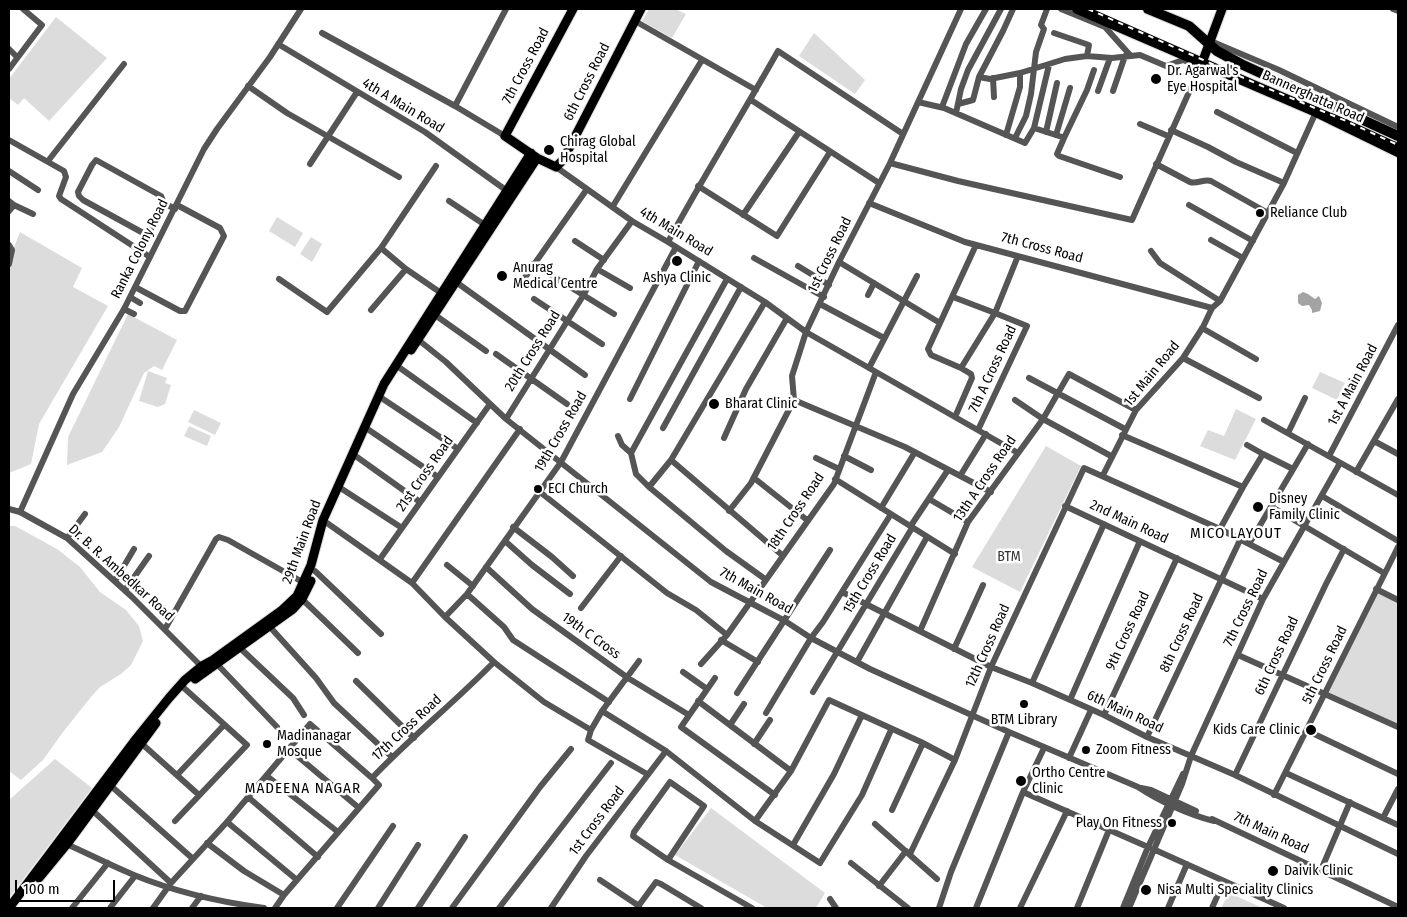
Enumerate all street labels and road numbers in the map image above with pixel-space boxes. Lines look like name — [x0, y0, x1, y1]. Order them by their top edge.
street label: 7th Cross Road — [499, 25, 553, 107]
street label: 6th Cross Road — [560, 40, 614, 124]
street label: Bannerghatta Road — [1259, 67, 1367, 127]
street label: 4th A Main Road — [359, 75, 447, 137]
street label: Ranka Colony Road — [108, 197, 172, 301]
street label: 4th Main Road — [637, 204, 715, 260]
street label: 1st Cross Road — [804, 214, 856, 296]
street label: 7th Cross Road — [999, 229, 1085, 267]
street label: 20th Cross Road — [502, 308, 564, 394]
street label: 7th A Cross Road — [965, 323, 1021, 415]
street label: 1st Main Road — [1121, 338, 1183, 410]
street label: 1st A Main Road — [1324, 341, 1382, 429]
street label: 19th Cross Road — [531, 389, 591, 475]
street label: 21st Cross Road — [393, 433, 457, 515]
street label: 13th A Cross Road — [950, 433, 1020, 525]
street label: 18th Cross Road — [764, 470, 828, 554]
street label: 2nd Main Road — [1087, 497, 1171, 547]
street label: 29th Main Road — [279, 498, 325, 586]
street label: Dr. B. R. Ambedkar Road — [65, 521, 177, 625]
street label: 15th Cross Road — [840, 531, 900, 617]
street label: 7th Main Road — [717, 564, 795, 618]
street label: 7th Cross Road — [1220, 567, 1272, 649]
street label: 9th Cross Road — [1102, 589, 1154, 673]
street label: 8th Cross Road — [1156, 591, 1208, 675]
street label: 12th Cross Road — [962, 602, 1014, 690]
street label: 19th C Cross — [558, 609, 624, 663]
street label: 6th Cross Road — [1251, 614, 1303, 698]
street label: 5th Cross Road — [1299, 623, 1351, 707]
street label: 6th Main Road — [1084, 687, 1166, 737]
street label: 17th Cross Road — [369, 691, 445, 765]
street label: 1st Cross Road — [566, 783, 628, 859]
street label: 7th Main Road — [1231, 808, 1311, 858]

